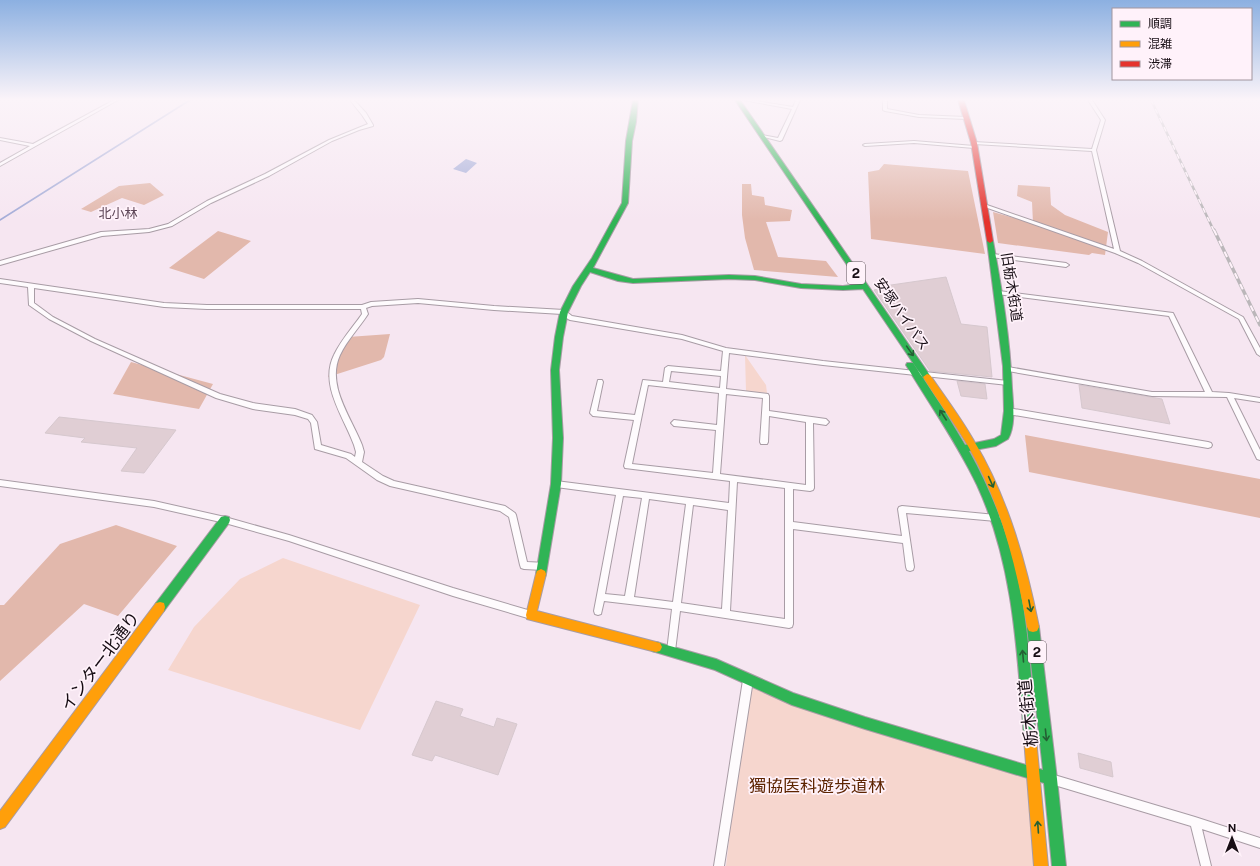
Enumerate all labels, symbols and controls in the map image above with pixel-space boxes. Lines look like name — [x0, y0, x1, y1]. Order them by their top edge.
legend — [1112, 8, 1252, 80]
text: 順調 — [1148, 17, 1172, 31]
text: 混雑 — [1148, 37, 1172, 51]
text: 渋滞 — [1148, 57, 1172, 71]
district label: 北小林 — [98, 206, 138, 221]
street label: 旧栃木街道 — [999, 251, 1025, 323]
road number: 2 — [847, 262, 865, 284]
street label: 安塚バイパス — [871, 275, 933, 353]
one-way arrow — [906, 346, 914, 357]
one-way arrow — [939, 410, 947, 421]
one-way arrow — [988, 476, 995, 488]
one-way arrow — [1026, 599, 1034, 612]
street label: インター北通り — [56, 607, 144, 715]
road number: 2 — [1028, 641, 1046, 663]
one-way arrow — [1020, 650, 1027, 663]
street label: 栃木街道 — [1015, 678, 1041, 748]
one-way arrow — [1042, 728, 1050, 741]
park label: 獨協医科遊歩道林 — [749, 776, 885, 796]
north arrow — [1212, 818, 1252, 858]
one-way arrow — [1034, 821, 1041, 834]
text: N — [1228, 822, 1236, 834]

